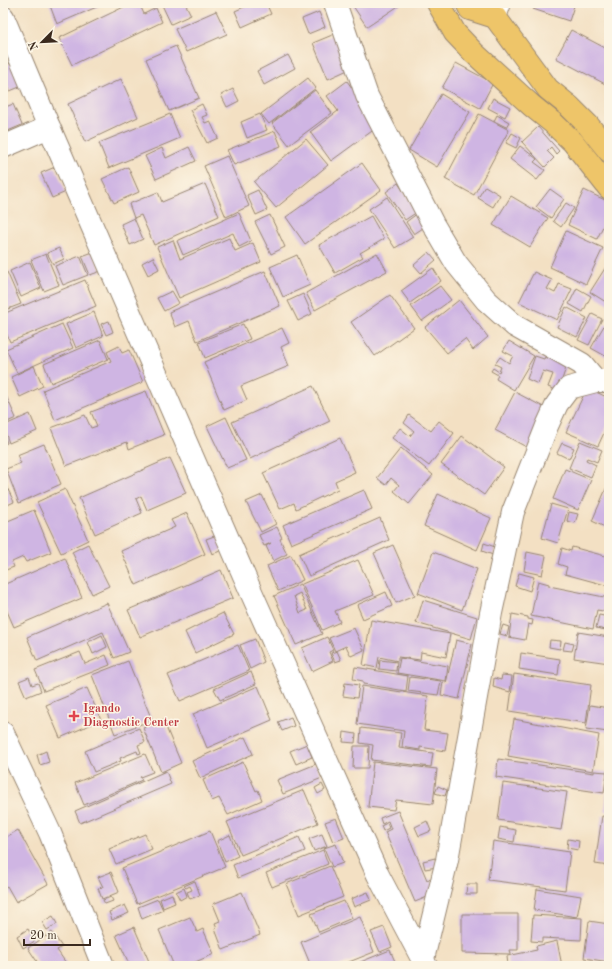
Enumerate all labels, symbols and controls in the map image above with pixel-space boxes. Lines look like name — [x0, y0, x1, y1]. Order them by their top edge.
north arrow — [22, 22, 62, 62]
text: N — [27, 39, 41, 52]
place label: Igando Diagnostic Center — [83, 703, 179, 729]
marker: Igando Diagnostic Center — [68, 710, 80, 722]
scale bar — [24, 921, 90, 947]
text: 20 m — [30, 930, 57, 942]

